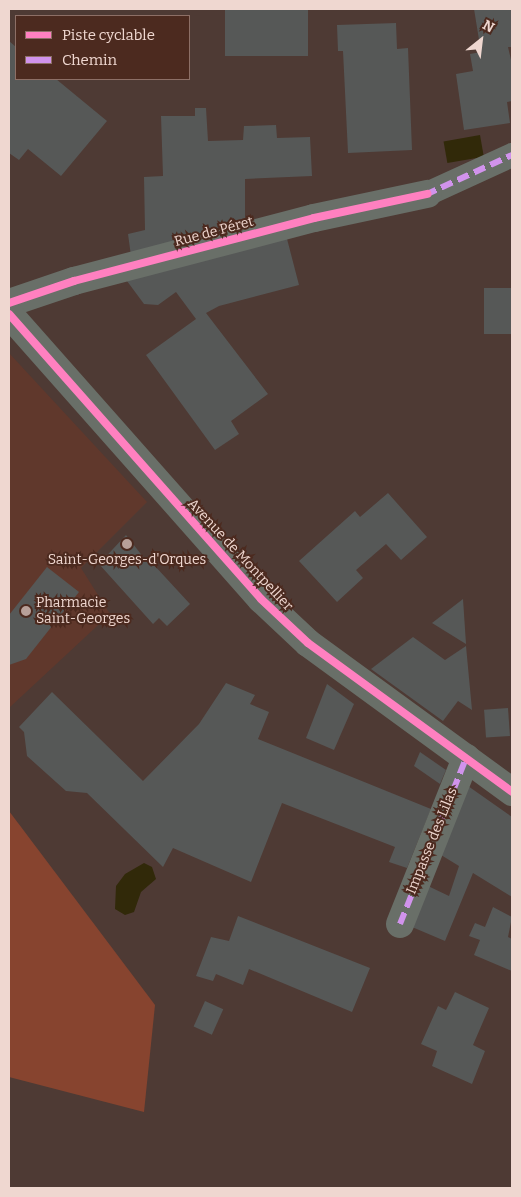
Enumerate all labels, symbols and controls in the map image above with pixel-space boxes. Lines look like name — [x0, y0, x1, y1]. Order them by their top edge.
legend — [15, 15, 190, 80]
north arrow — [456, 15, 506, 65]
text: N — [480, 16, 497, 36]
text: Piste cyclable — [62, 26, 155, 44]
text: Chemin — [62, 51, 117, 69]
street label: Rue de Péret — [173, 213, 255, 251]
street label: Avenue de Montpellier — [184, 495, 296, 615]
marker: Saint-Georges-d'Orques — [121, 538, 133, 550]
place label: Saint-Georges-d'Orques — [48, 552, 206, 568]
place label: Pharmacie Saint-Georges — [36, 595, 130, 628]
marker: Pharmacie Saint-Georges — [20, 605, 32, 617]
street label: Impasse des Lilas — [403, 785, 461, 897]

